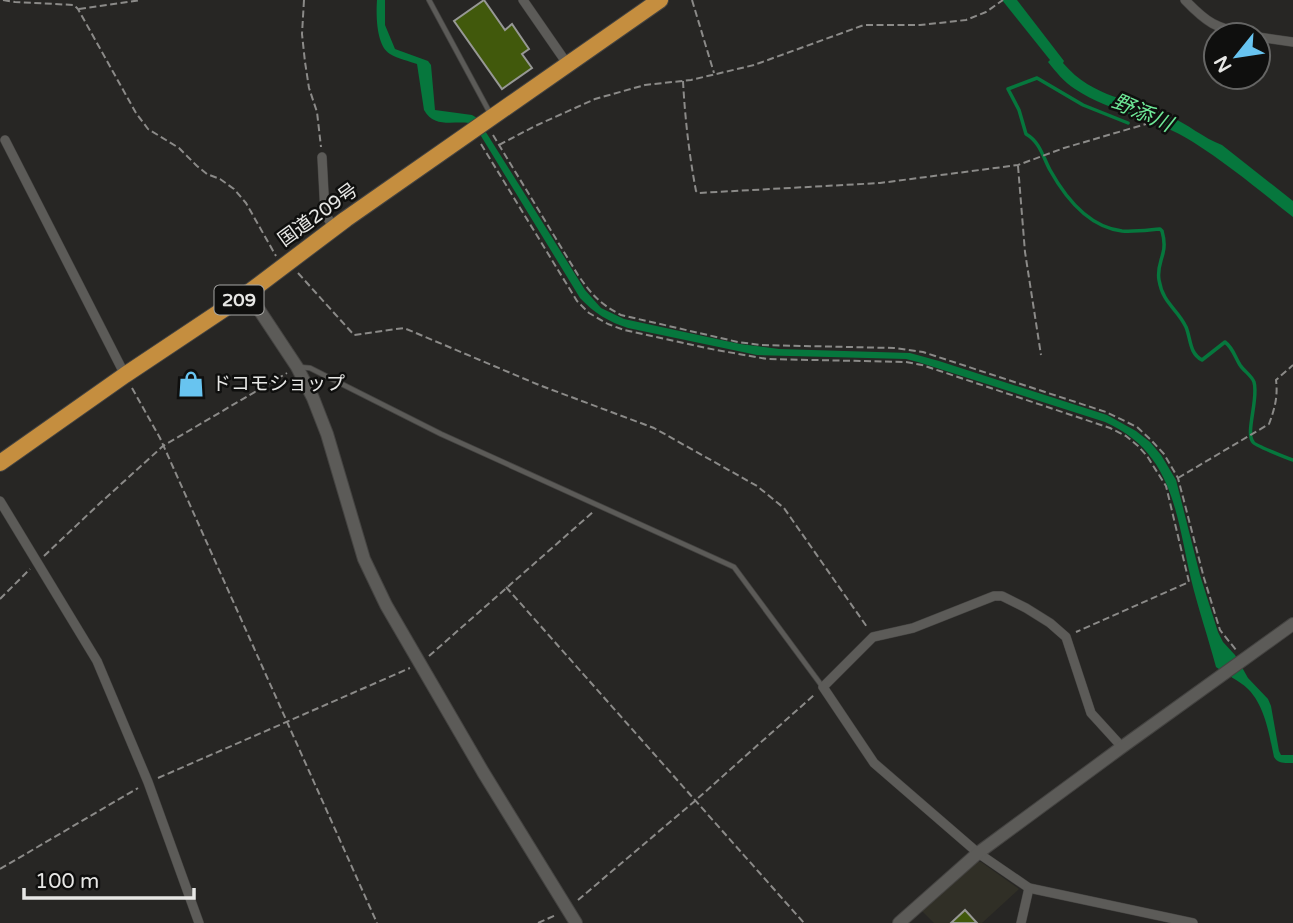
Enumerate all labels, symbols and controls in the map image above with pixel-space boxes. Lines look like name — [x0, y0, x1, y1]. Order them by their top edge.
north arrow — [1202, 21, 1272, 91]
text: N — [1210, 52, 1236, 76]
water label: 野添川 — [1108, 89, 1178, 138]
street label: 国道209号 — [274, 179, 362, 251]
road number: 209 — [215, 286, 264, 314]
shop icon: ドコモショップ — [176, 369, 206, 399]
place label: ドコモショップ — [212, 373, 345, 395]
scale bar — [24, 856, 194, 900]
text: 100 m — [35, 869, 99, 894]

